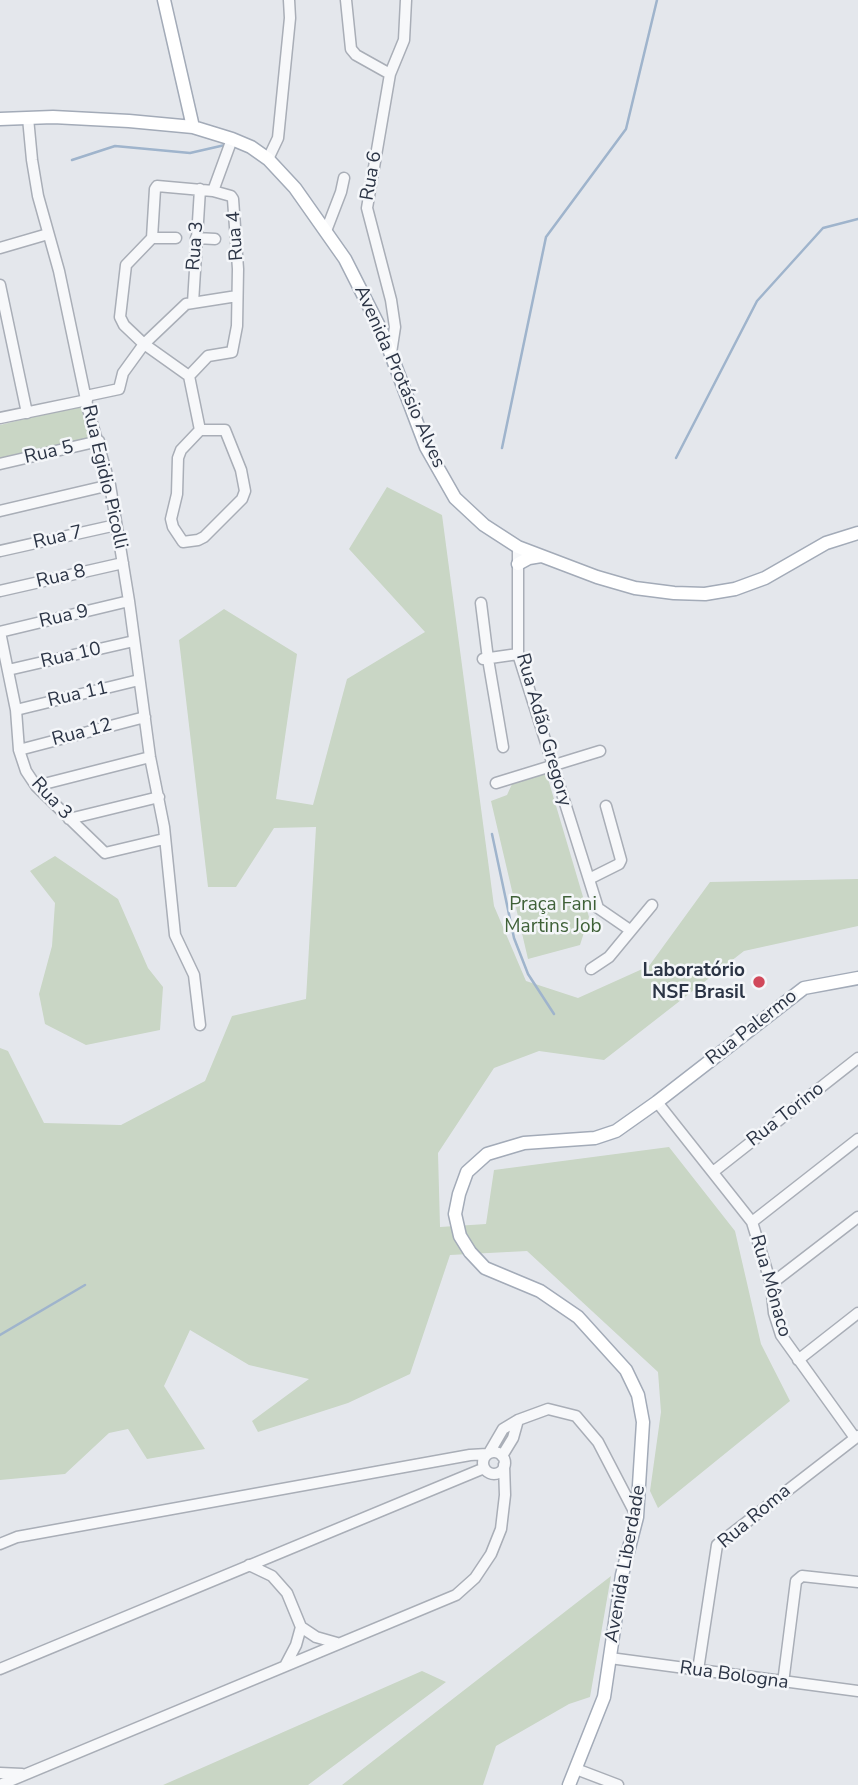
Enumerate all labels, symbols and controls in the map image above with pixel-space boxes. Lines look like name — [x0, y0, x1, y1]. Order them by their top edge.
street label: Rua 6 — [356, 150, 388, 202]
street label: Rua 4 — [223, 210, 249, 262]
street label: Rua 3 — [183, 220, 209, 272]
street label: Avenida Protásio Alves — [348, 282, 450, 472]
street label: Rua Egidio Picolli — [76, 403, 132, 551]
street label: Rua 5 — [22, 436, 76, 470]
street label: Rua 7 — [31, 521, 85, 555]
street label: Rua 8 — [34, 560, 88, 594]
street label: Rua 9 — [37, 600, 91, 634]
street label: Rua 10 — [39, 638, 103, 674]
street label: Rua Adão Gregory — [510, 651, 576, 809]
street label: Rua 11 — [46, 677, 110, 713]
street label: Rua 12 — [50, 714, 114, 752]
street label: Rua 3 — [26, 773, 76, 825]
park label: Praça Fani Martins Job — [504, 894, 602, 938]
place label: Laboratório NSF Brasil — [642, 960, 745, 1004]
marker: Laboratório NSF Brasil — [751, 974, 767, 990]
street label: Rua Palermo — [702, 985, 802, 1071]
street label: Rua Torino — [743, 1078, 829, 1152]
street label: Rua Mônaco — [745, 1232, 795, 1340]
street label: Rua Roma — [714, 1480, 796, 1554]
street label: Avenida Liberdade — [601, 1484, 651, 1644]
street label: Rua Bologna — [678, 1657, 790, 1695]

